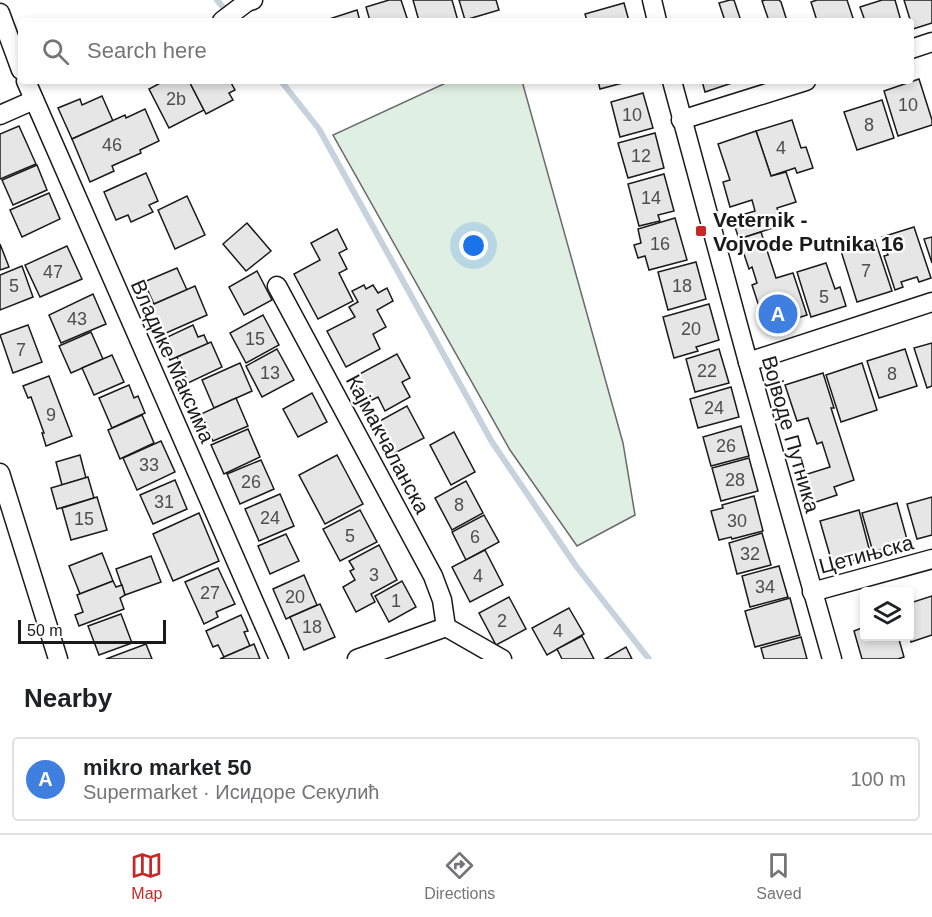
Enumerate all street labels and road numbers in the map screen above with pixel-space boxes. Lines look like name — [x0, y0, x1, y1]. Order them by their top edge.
street label: Владике Максима — [127, 276, 219, 446]
street label: Војводе Путника — [758, 353, 824, 515]
street label: Кајмакчаланска — [342, 371, 434, 518]
street label: Цетињска — [816, 530, 916, 578]

